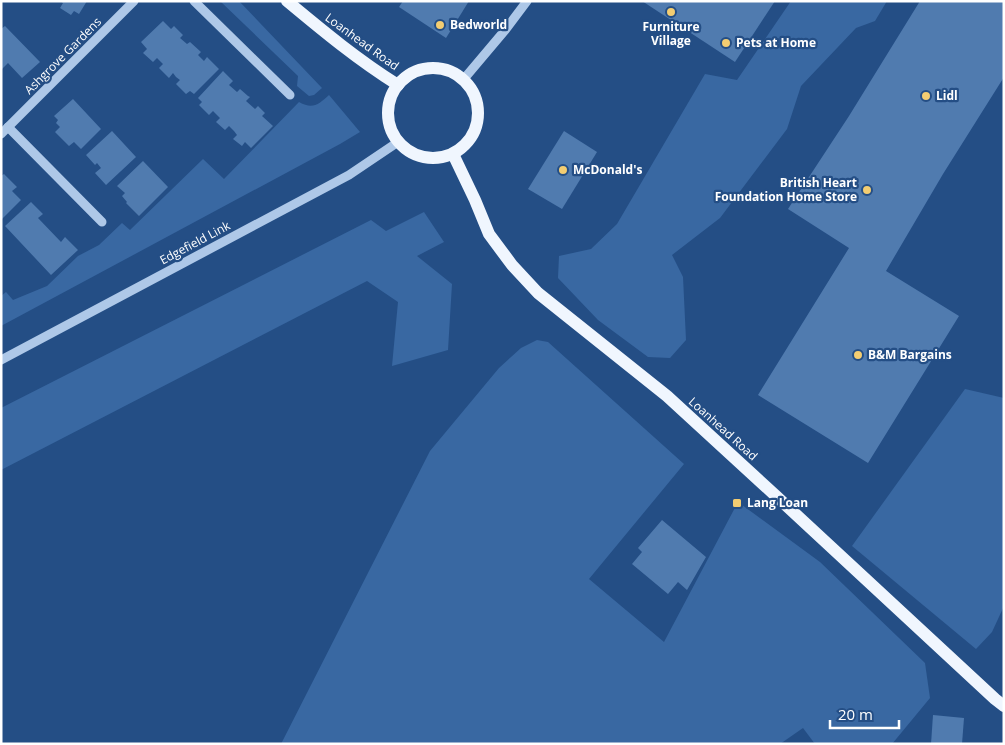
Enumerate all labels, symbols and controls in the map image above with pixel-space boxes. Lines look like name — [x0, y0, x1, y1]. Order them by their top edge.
marker: Furniture Village — [665, 6, 677, 18]
street label: Loanhead Road — [322, 9, 403, 74]
street label: Ashgrove Gardens — [20, 13, 105, 98]
place label: Bedworld — [450, 16, 507, 33]
place label: Furniture Village — [642, 18, 700, 49]
marker: Bedworld — [434, 19, 446, 31]
place label: Pets at Home — [736, 34, 816, 51]
marker: Pets at Home — [720, 37, 732, 49]
place label: Lidl — [936, 87, 958, 104]
marker: Lidl — [920, 90, 932, 102]
place label: McDonald's — [573, 161, 642, 178]
marker: McDonald's — [557, 164, 569, 176]
place label: British Heart Foundation Home Store — [715, 174, 857, 205]
marker: British Heart Foundation Home Store — [861, 184, 873, 196]
street label: Edgefield Link — [157, 217, 234, 268]
place label: B&M Bargains — [868, 346, 952, 363]
marker: B&M Bargains — [852, 349, 864, 361]
street label: Loanhead Road — [685, 393, 761, 464]
place label: Lang Loan — [747, 494, 808, 511]
marker: Lang Loan — [731, 497, 743, 509]
scale bar — [830, 698, 899, 730]
text: 20 m — [838, 704, 873, 724]

